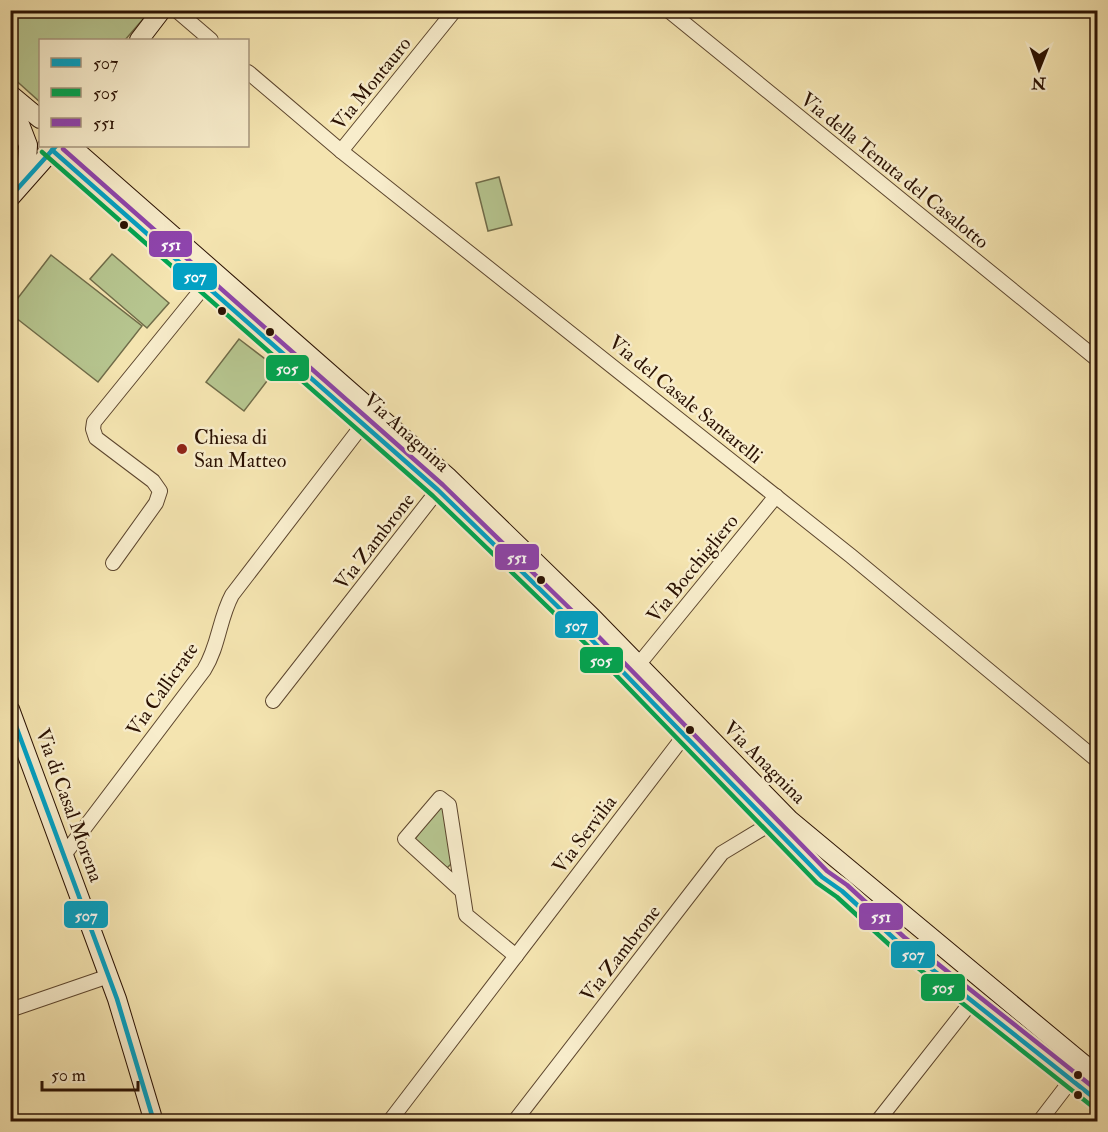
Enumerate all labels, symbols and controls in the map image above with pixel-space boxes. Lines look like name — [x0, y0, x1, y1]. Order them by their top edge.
street label: Via Montauro — [326, 32, 417, 135]
legend — [39, 39, 249, 147]
north arrow — [1009, 39, 1069, 99]
text: 507 — [93, 52, 118, 75]
text: N — [1031, 73, 1047, 93]
text: 505 — [93, 82, 118, 105]
street label: Via della Tenuta del Casalotto — [795, 87, 994, 254]
text: 551 — [93, 112, 115, 135]
unlabelled marker — [118, 219, 130, 231]
line badge: 551 — [148, 230, 193, 258]
text: 551 — [161, 235, 181, 255]
line badge: 507 — [172, 262, 218, 291]
text: 507 — [184, 267, 207, 287]
unlabelled marker — [216, 305, 228, 317]
unlabelled marker — [264, 326, 276, 338]
street label: Via del Casale Santarelli — [604, 330, 768, 469]
line badge: 505 — [265, 354, 310, 382]
text: 505 — [276, 359, 299, 379]
street label: Via Anagnina — [359, 387, 455, 478]
place label: Chiesa di San Matteo — [194, 425, 286, 473]
marker: Chiesa di San Matteo — [175, 442, 189, 456]
street label: Via Zambrone — [329, 488, 420, 595]
street label: Via Bocchigliero — [641, 509, 744, 627]
line badge: 551 — [494, 543, 540, 571]
text: 551 — [507, 548, 527, 568]
unlabelled marker — [535, 574, 547, 586]
line badge: 507 — [554, 610, 599, 639]
text: 507 — [565, 616, 588, 636]
street label: Via Callicrate — [121, 638, 204, 741]
line badge: 505 — [579, 646, 624, 674]
text: 505 — [590, 651, 613, 671]
street label: Via Anagnina — [718, 716, 812, 810]
unlabelled marker — [684, 724, 696, 736]
street label: Via di Casal Morena — [30, 725, 109, 886]
street label: Via Servilia — [547, 790, 622, 878]
line badge: 507 — [63, 900, 109, 929]
street label: Via Zambrone — [575, 900, 666, 1007]
line badge: 551 — [858, 902, 904, 931]
text: 507 — [75, 906, 98, 926]
text: 551 — [871, 907, 891, 927]
line badge: 507 — [890, 940, 936, 969]
text: 507 — [902, 945, 925, 965]
line badge: 505 — [920, 973, 966, 1002]
text: 505 — [932, 978, 955, 998]
scale bar — [42, 1054, 138, 1092]
text: 50 m — [51, 1064, 86, 1087]
unlabelled marker — [1072, 1069, 1084, 1081]
unlabelled marker — [1072, 1089, 1084, 1101]

